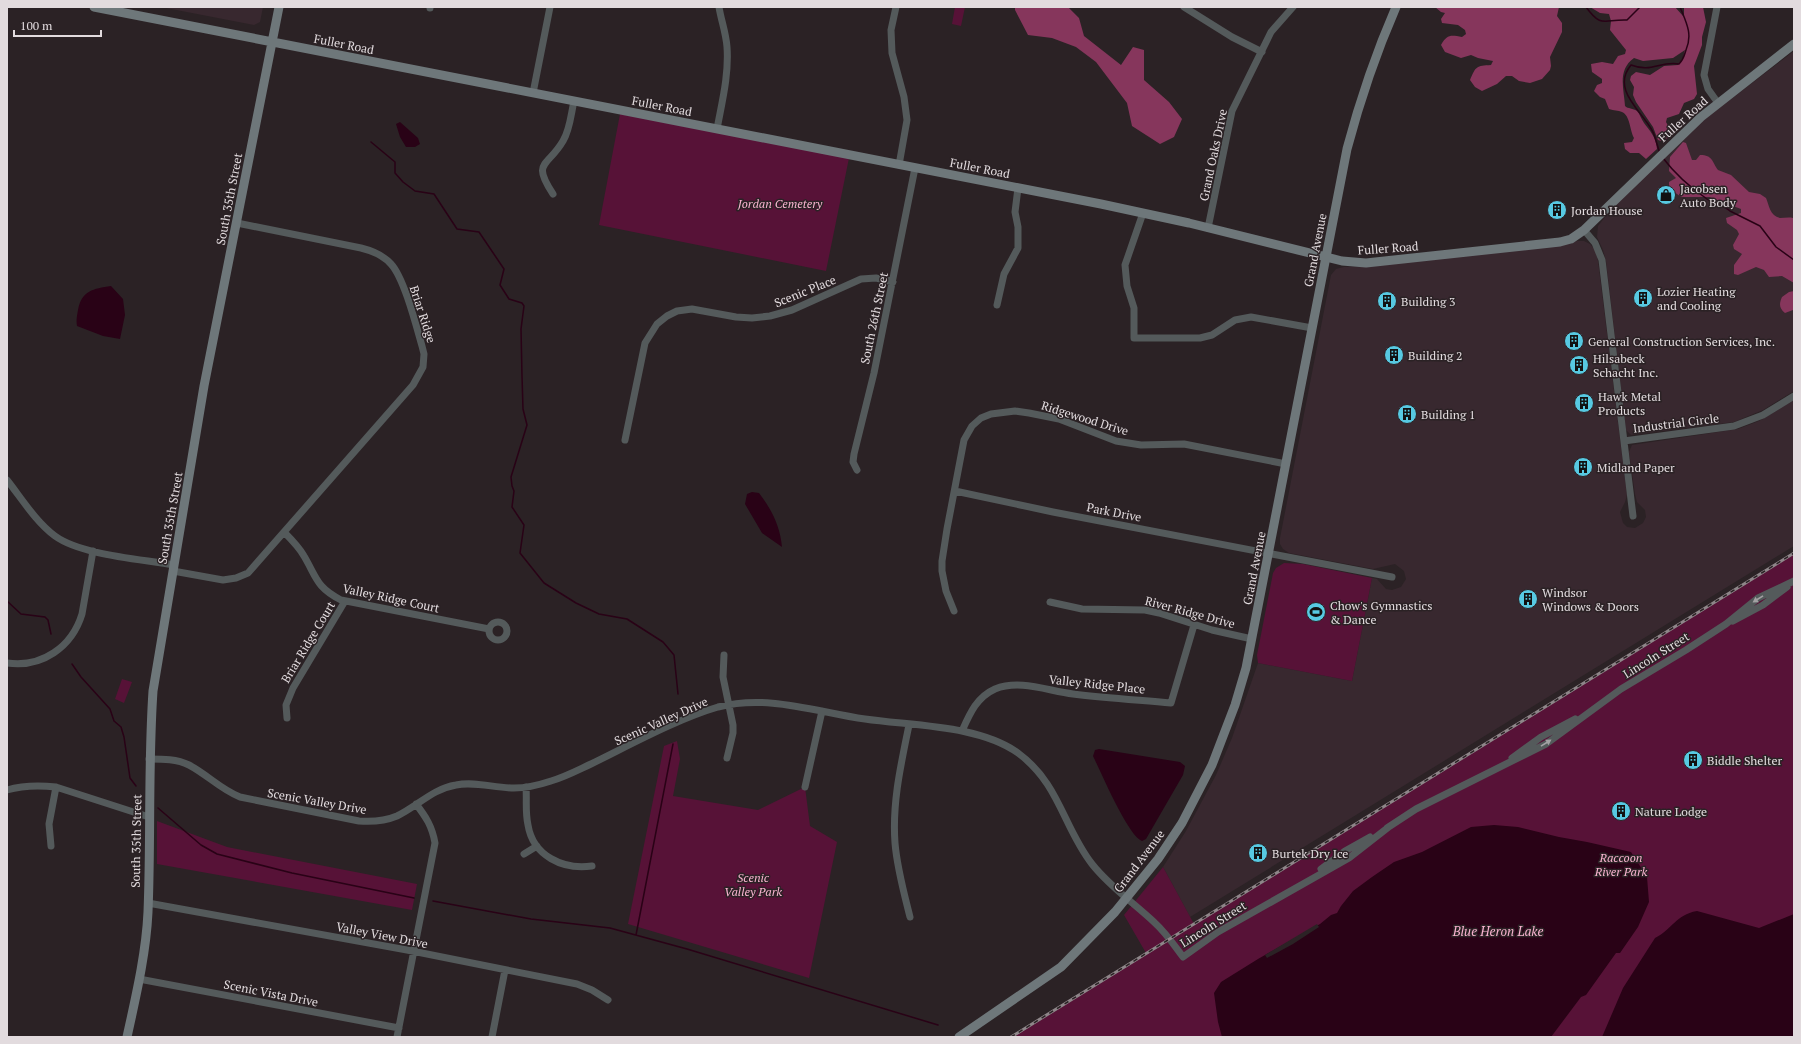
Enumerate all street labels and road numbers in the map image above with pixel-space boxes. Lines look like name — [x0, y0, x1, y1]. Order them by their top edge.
street label: Fuller Road — [313, 31, 376, 57]
street label: Fuller Road — [631, 93, 694, 119]
street label: Fuller Road — [1655, 93, 1711, 145]
street label: Grand Oaks Drive — [1196, 108, 1230, 202]
street label: South 35th Street — [213, 151, 245, 246]
street label: Fuller Road — [949, 155, 1012, 181]
street label: Grand Avenue — [1301, 212, 1329, 288]
street label: Fuller Road — [1357, 238, 1419, 258]
street label: South 26th Street — [857, 270, 891, 365]
street label: Scenic Place — [772, 272, 838, 310]
street label: Briar Ridge — [407, 283, 439, 345]
street label: Ridgewood Drive — [1040, 398, 1130, 438]
street label: Industrial Circle — [1632, 410, 1720, 436]
street label: South 35th Street — [154, 470, 186, 565]
street label: Park Drive — [1085, 499, 1143, 525]
street label: Grand Avenue — [1240, 530, 1268, 606]
street label: Valley Ridge Court — [341, 580, 441, 616]
street label: River Ridge Drive — [1143, 593, 1237, 631]
street label: Briar Ridge Court — [278, 598, 339, 685]
street label: Lincoln Street — [1620, 628, 1692, 681]
street label: Valley Ridge Place — [1048, 671, 1146, 697]
street label: Scenic Valley Drive — [612, 694, 710, 748]
street label: Scenic Valley Drive — [266, 785, 368, 817]
street label: South 35th Street — [128, 794, 144, 888]
street label: Grand Avenue — [1111, 827, 1167, 895]
street label: Lincoln Street — [1177, 897, 1249, 950]
street label: Valley View Drive — [335, 919, 429, 951]
street label: Scenic Vista Drive — [223, 976, 319, 1010]

